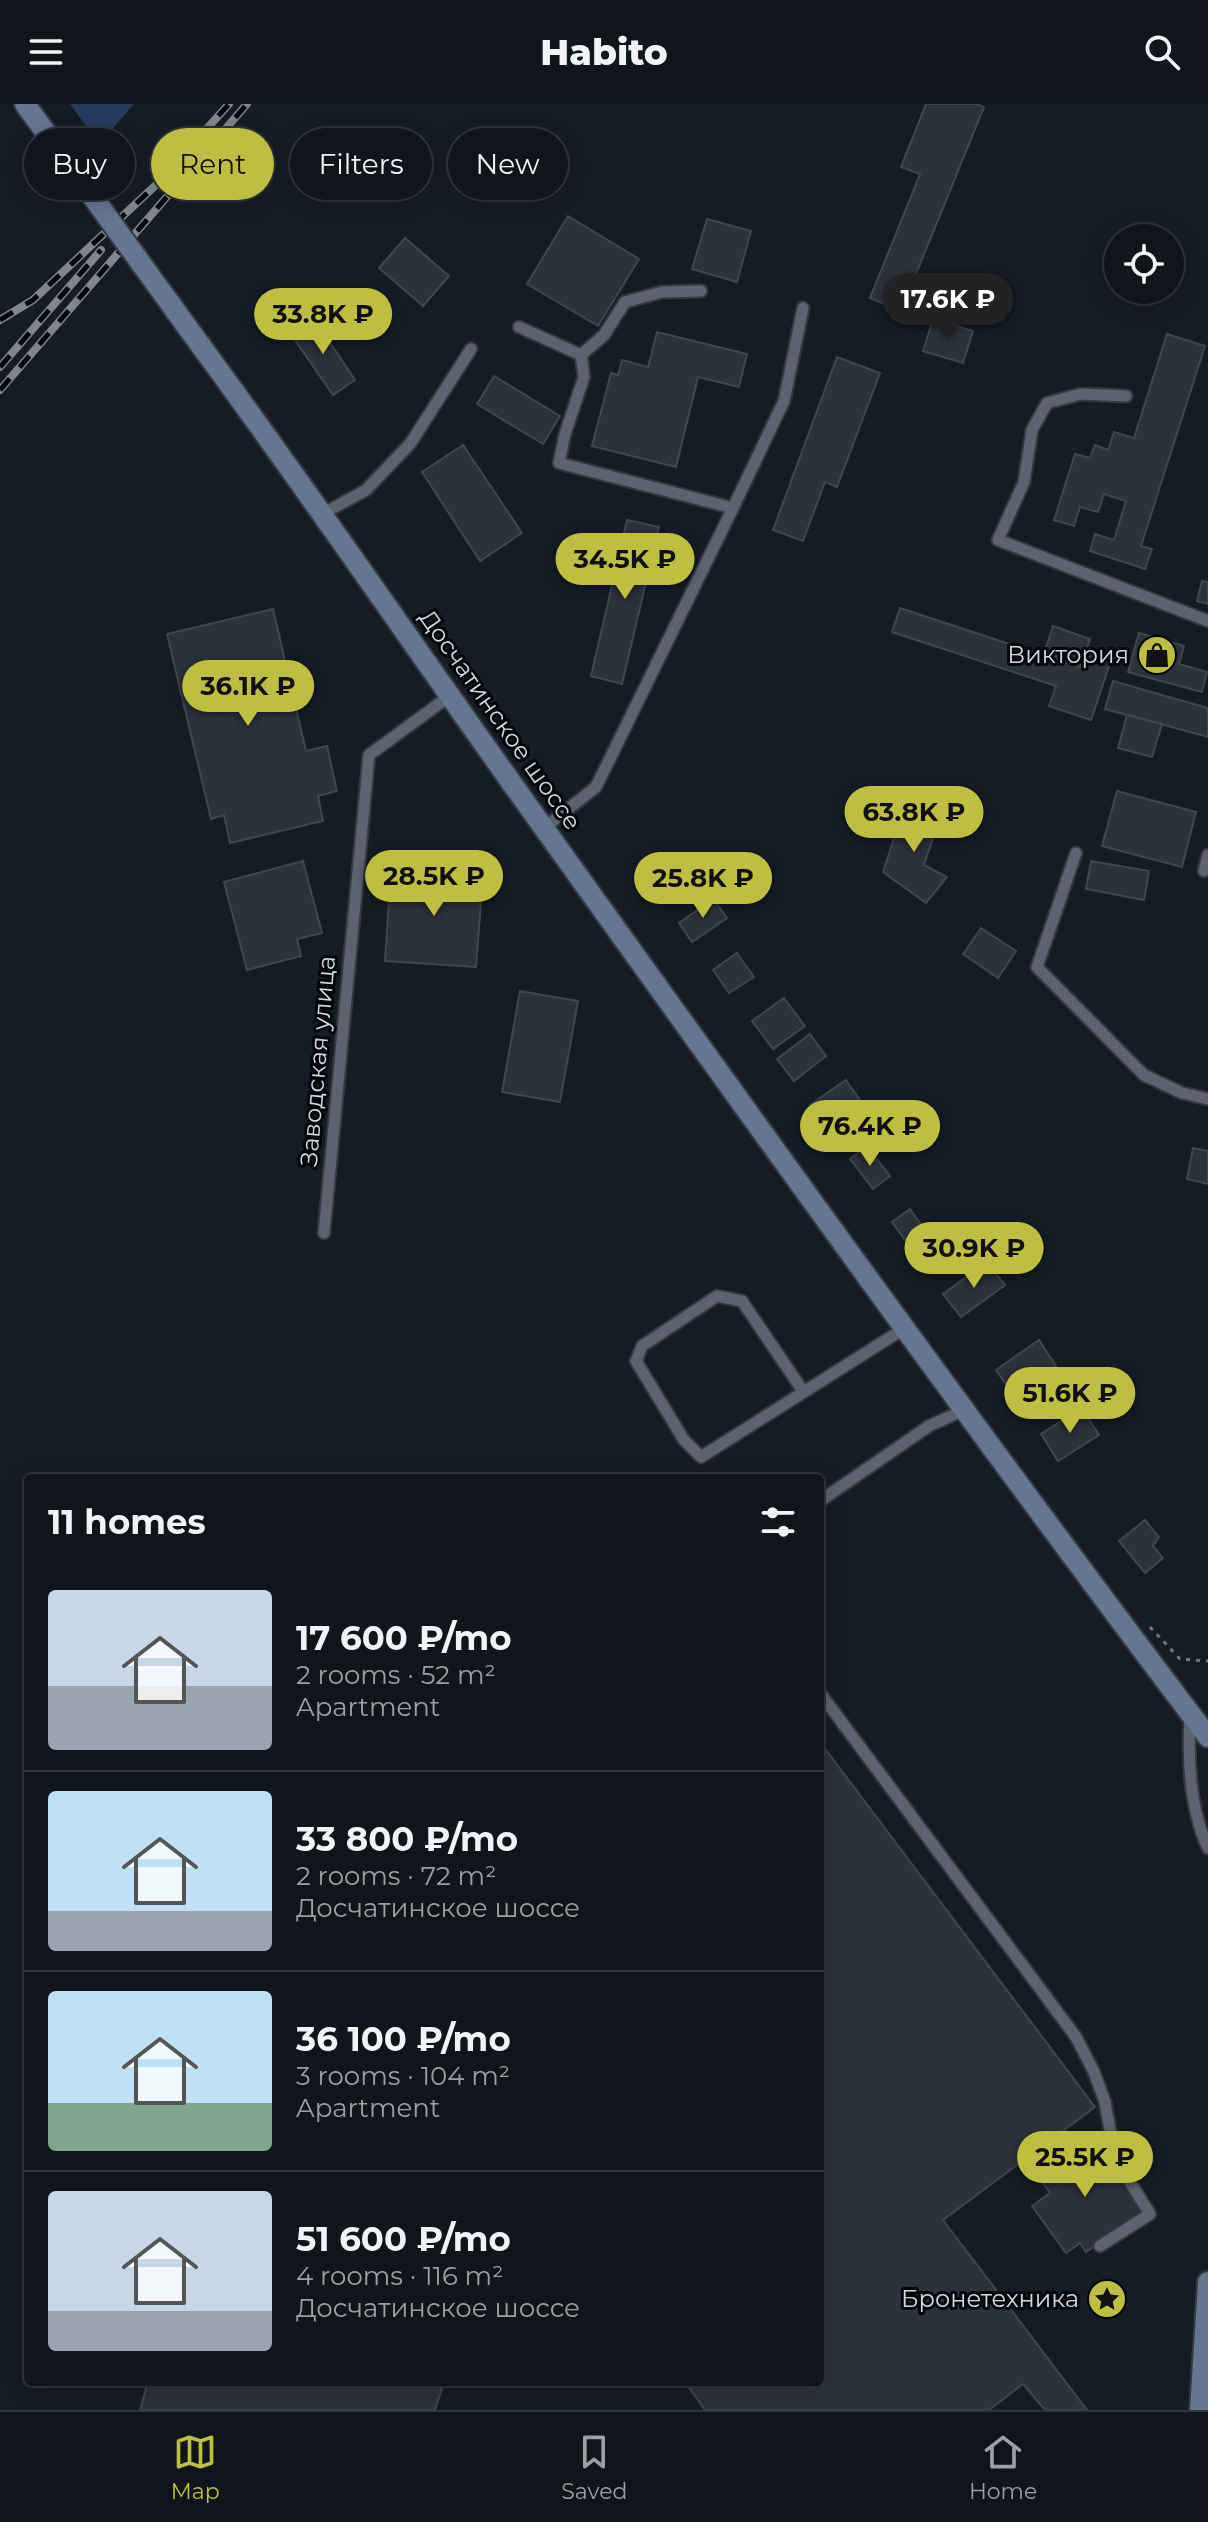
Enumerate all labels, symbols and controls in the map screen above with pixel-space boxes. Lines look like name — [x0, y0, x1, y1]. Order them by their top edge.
icon: menu — [24, 30, 68, 74]
text: Habito — [540, 30, 668, 74]
icon: search — [1140, 30, 1184, 74]
chip: Buy — [24, 128, 135, 200]
chip: Rent — [151, 128, 274, 200]
chip: Filters — [290, 128, 432, 200]
chip: New — [448, 128, 568, 200]
map controls — [1104, 224, 1184, 304]
button: locate — [1104, 224, 1184, 304]
pin: 17.6K ₽ — [874, 273, 1022, 341]
text: 17.6K ₽ — [901, 283, 995, 315]
pin: 33.8K ₽ — [249, 288, 397, 356]
text: 33.8K ₽ — [272, 298, 374, 330]
pin: 34.5K ₽ — [551, 533, 699, 601]
text: 34.5K ₽ — [574, 543, 676, 575]
street label: Досчатинское шоссе — [413, 604, 588, 835]
shop icon: Виктория — [1136, 634, 1178, 676]
place label: Виктория — [1007, 640, 1129, 669]
pin: 36.1K ₽ — [174, 660, 322, 728]
text: 36.1K ₽ — [200, 670, 296, 702]
pin: 63.8K ₽ — [840, 786, 988, 854]
text: 63.8K ₽ — [863, 796, 965, 828]
pin: 28.5K ₽ — [360, 850, 508, 918]
pin: 25.8K ₽ — [629, 852, 777, 920]
text: 28.5K ₽ — [383, 860, 485, 892]
text: 25.8K ₽ — [652, 862, 754, 894]
street label: Заводская улица — [294, 954, 341, 1167]
pin: 76.4K ₽ — [796, 1100, 944, 1168]
text: 76.4K ₽ — [818, 1110, 922, 1142]
pin: 30.9K ₽ — [900, 1222, 1048, 1290]
text: 30.9K ₽ — [923, 1232, 1025, 1264]
pin: 51.6K ₽ — [996, 1367, 1144, 1435]
text: 51.6K ₽ — [1022, 1377, 1118, 1409]
icon: filters — [756, 1500, 800, 1544]
text: 11 homes — [48, 1501, 206, 1543]
text: 17 600 ₽/mo — [296, 1617, 512, 1659]
icon: home — [112, 1622, 208, 1718]
text: 2 rooms · 52 m² — [296, 1659, 496, 1691]
text: Apartment — [296, 1691, 440, 1723]
text: 33 800 ₽/mo — [296, 1818, 518, 1860]
icon: home — [112, 1823, 208, 1919]
text: 2 rooms · 72 m² — [296, 1860, 496, 1892]
text: Досчатинское шоссе — [296, 1892, 580, 1924]
text: 36 100 ₽/mo — [296, 2018, 511, 2060]
icon: home — [112, 2023, 208, 2119]
text: 3 rooms · 104 m² — [296, 2060, 510, 2092]
text: Apartment — [296, 2092, 440, 2124]
pin: 25.5K ₽ — [1011, 2131, 1159, 2199]
text: 25.5K ₽ — [1035, 2141, 1135, 2173]
text: 51 600 ₽/mo — [296, 2218, 511, 2260]
icon: home — [112, 2223, 208, 2319]
text: 4 rooms · 116 m² — [296, 2260, 503, 2292]
place icon: Бронетехника — [1086, 2278, 1128, 2320]
place label: Бронетехника — [901, 2284, 1079, 2313]
text: Досчатинское шоссе — [296, 2292, 580, 2324]
tab: Map — [171, 2430, 220, 2505]
tab: Saved — [561, 2430, 627, 2505]
tab: Home — [969, 2430, 1037, 2505]

